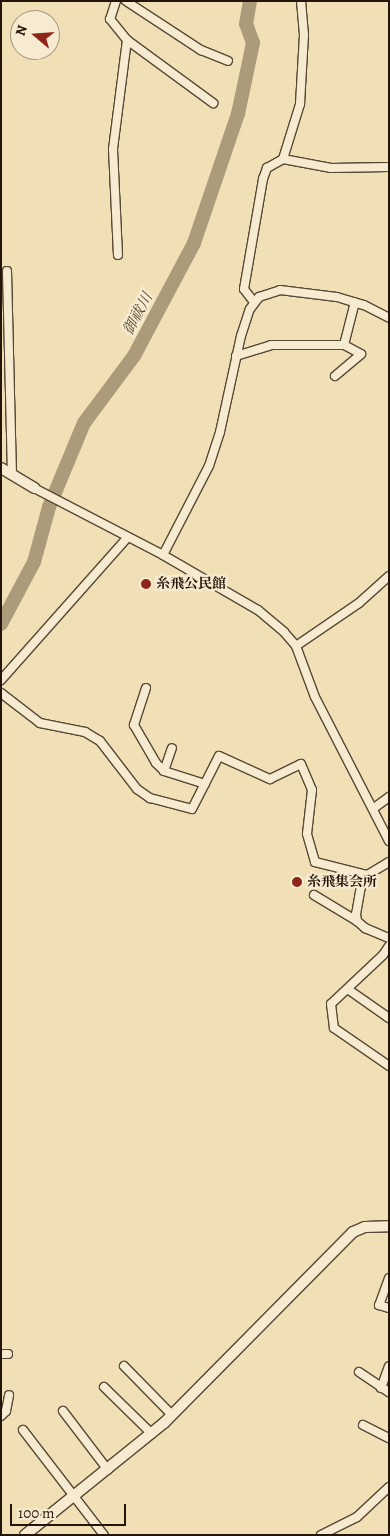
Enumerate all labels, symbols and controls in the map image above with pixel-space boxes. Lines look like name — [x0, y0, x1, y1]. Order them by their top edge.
north arrow — [10, 10, 60, 60]
text: N — [11, 23, 32, 38]
water label: 御祓川 — [119, 290, 157, 338]
place label: 糸飛公民館 — [156, 576, 226, 592]
marker: 糸飛公民館 — [140, 578, 152, 590]
place label: 糸飛集会所 — [307, 874, 377, 890]
marker: 糸飛集会所 — [291, 876, 303, 888]
scale bar — [12, 1494, 129, 1526]
text: 100 m — [18, 1503, 55, 1523]

